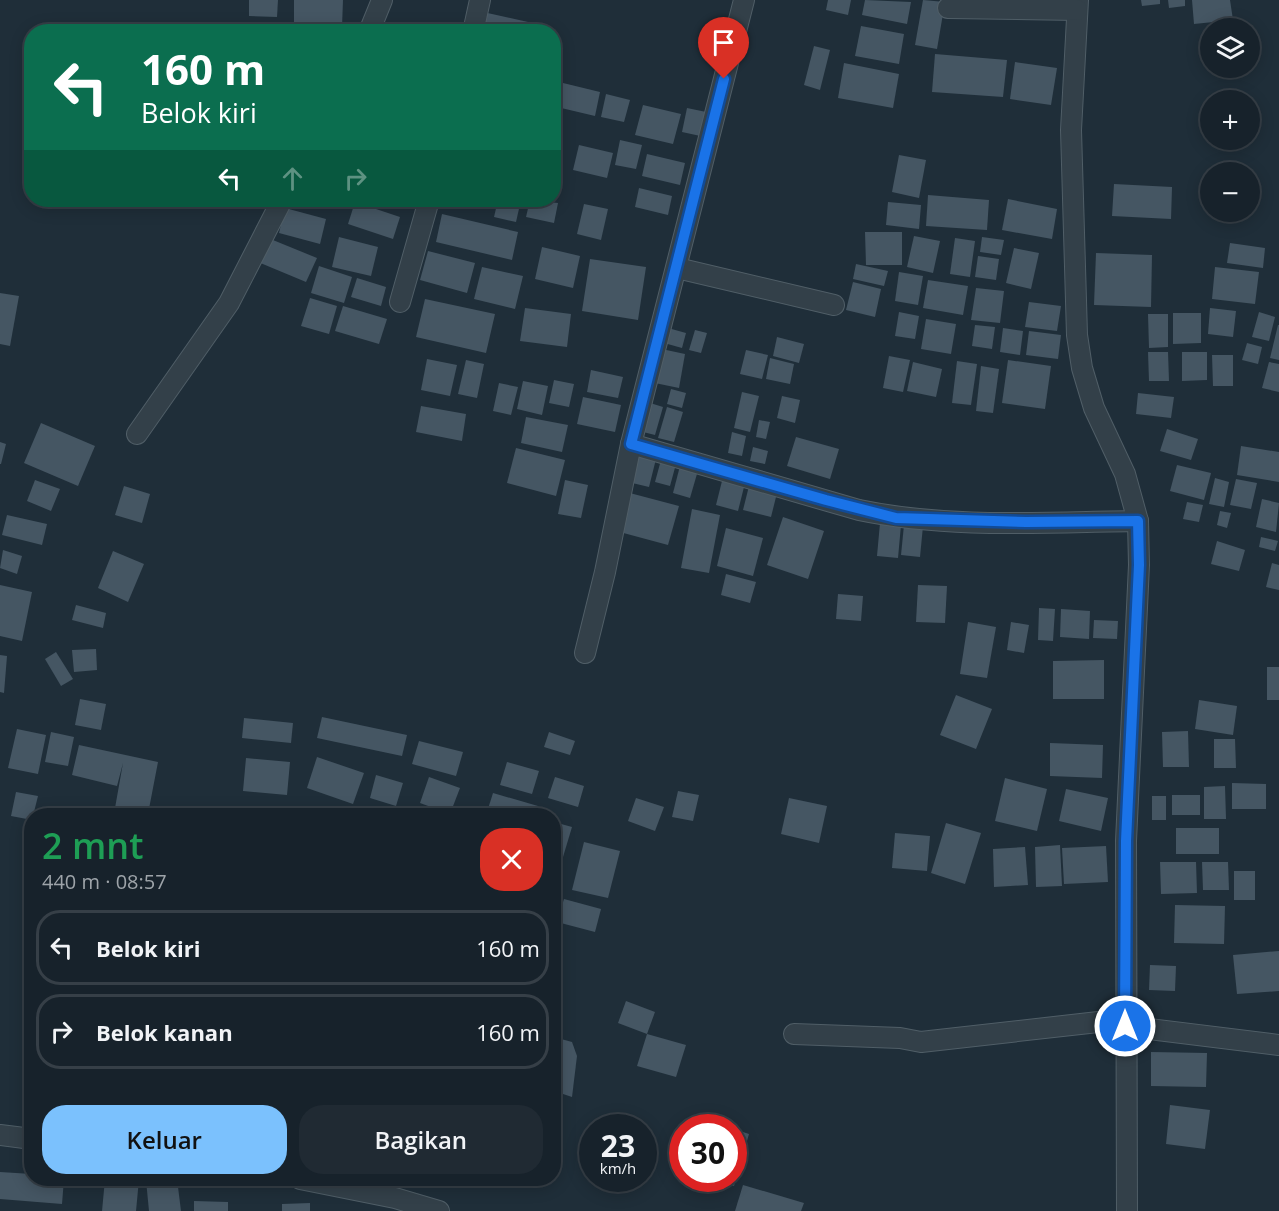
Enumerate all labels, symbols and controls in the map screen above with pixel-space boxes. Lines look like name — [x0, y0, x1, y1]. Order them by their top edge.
pin — [698, 17, 749, 79]
map controls — [1200, 18, 1260, 222]
button: layers — [1200, 18, 1260, 78]
icon: arrive — [707, 26, 740, 59]
text: 160 m — [141, 40, 265, 97]
icon: left — [42, 48, 120, 126]
button: + — [1200, 90, 1260, 150]
text: Belok kiri — [141, 94, 257, 131]
icon: left — [213, 162, 246, 195]
icon: ahead — [276, 162, 309, 195]
icon: right — [339, 162, 372, 195]
button: − — [1200, 162, 1260, 222]
text: 2 mnt — [42, 821, 143, 870]
button: close — [480, 828, 543, 891]
text: 440 m · 08:57 — [42, 868, 167, 895]
icon: left — [45, 931, 78, 964]
text: Belok kiri — [96, 933, 201, 963]
text: 160 m — [476, 933, 540, 963]
position arrow — [1093, 994, 1157, 1058]
icon: right — [45, 1015, 78, 1048]
text: Belok kanan — [96, 1017, 233, 1047]
text: 160 m — [476, 1017, 540, 1047]
button: Keluar — [42, 1105, 287, 1174]
button: Bagikan — [299, 1105, 543, 1174]
speed limit sign: 30 — [669, 1114, 747, 1192]
text: 23 — [601, 1125, 635, 1166]
text: km/h — [600, 1158, 636, 1178]

